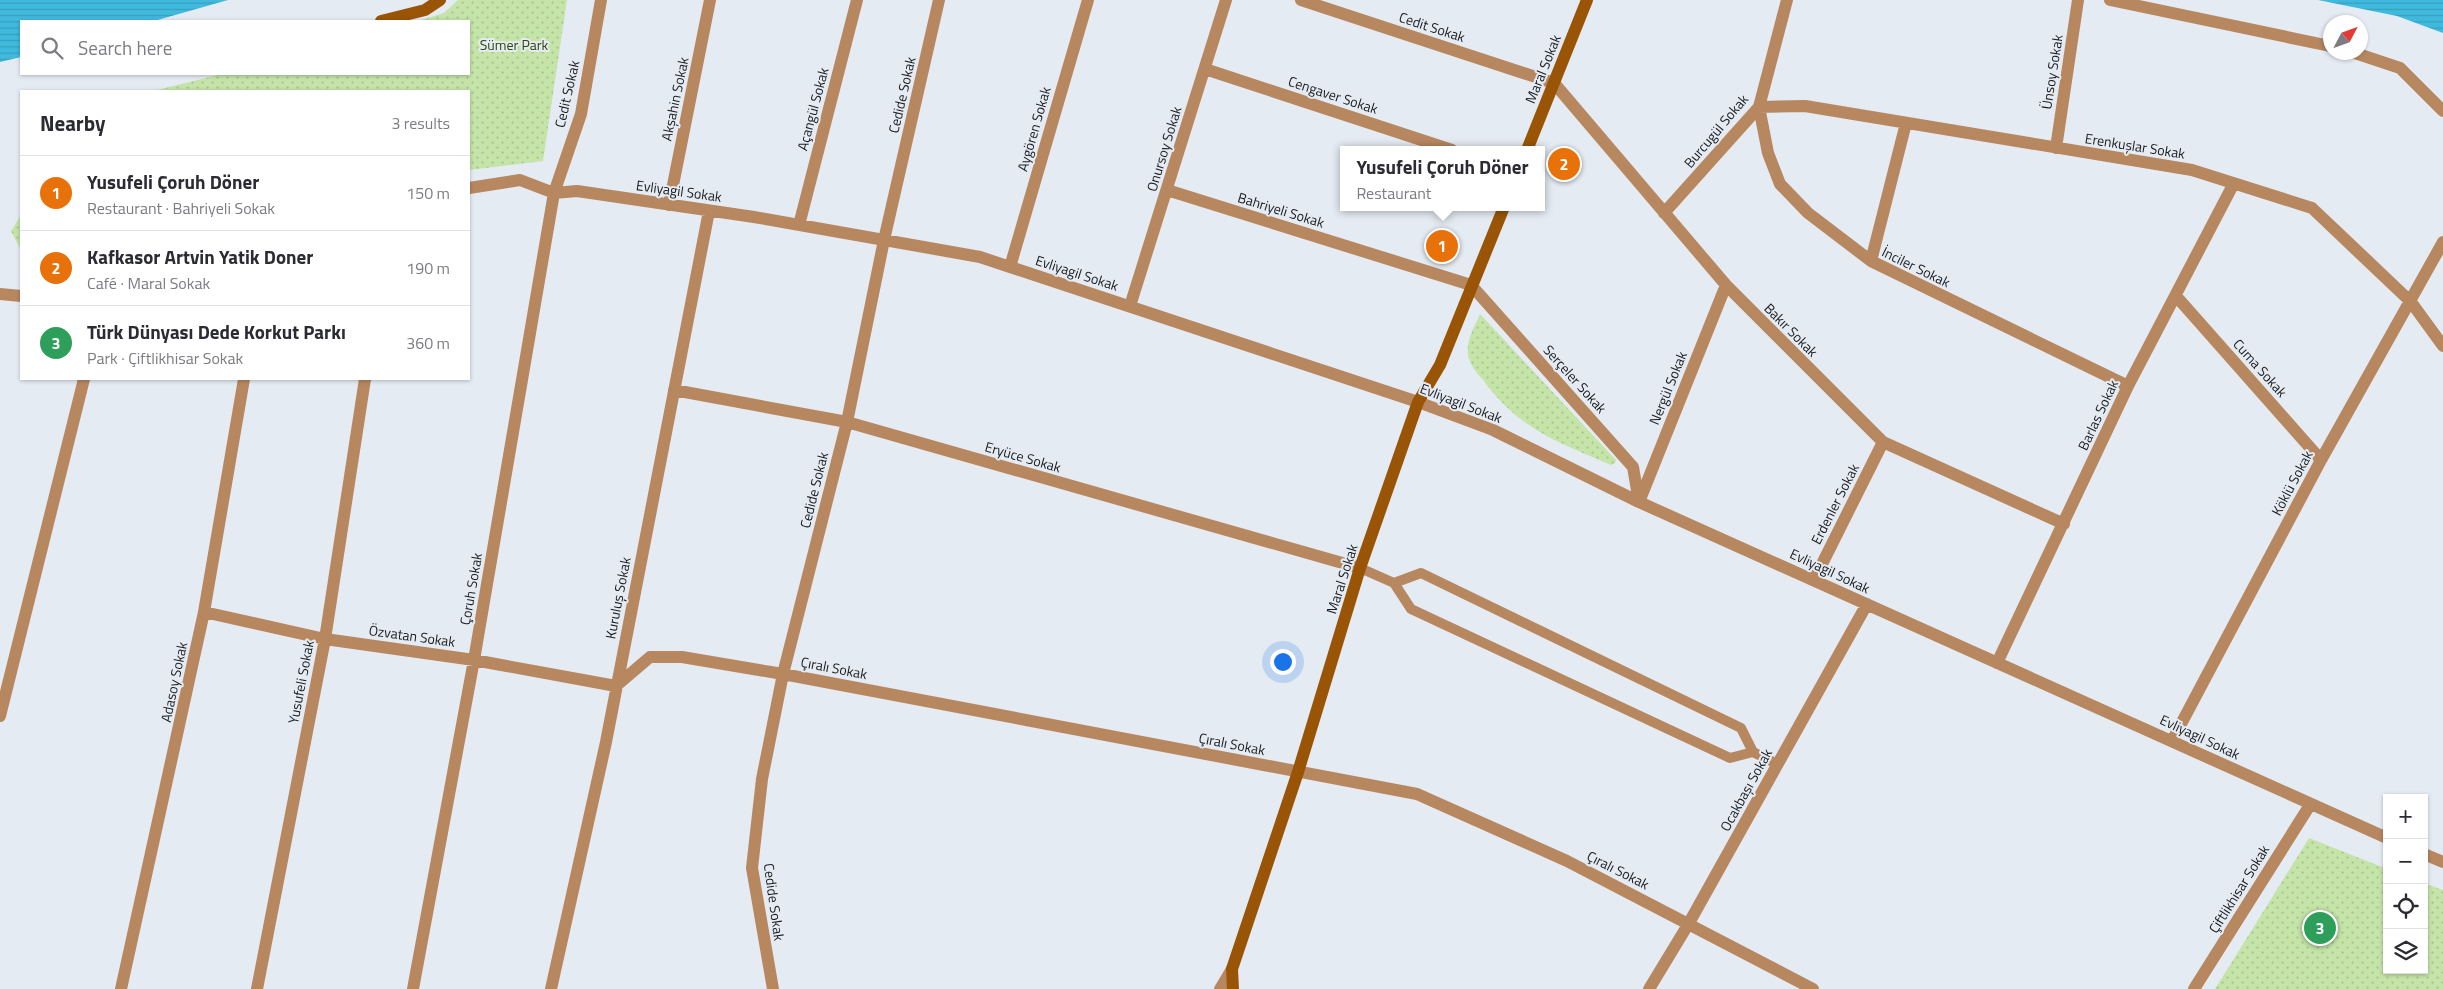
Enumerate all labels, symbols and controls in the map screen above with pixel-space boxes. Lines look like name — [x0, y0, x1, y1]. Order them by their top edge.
street label: Cedit Sokak — [1396, 6, 1468, 47]
north arrow — [2323, 15, 2368, 60]
search box — [20, 20, 470, 75]
street label: Maral Sokak — [1519, 31, 1566, 106]
text: Search here — [78, 33, 172, 62]
street label: Ünsoy Sokak — [2035, 33, 2068, 111]
icon: search — [38, 34, 66, 62]
park label: Sümer Park — [480, 34, 549, 55]
street label: Cedide Sokak — [883, 54, 921, 135]
street label: Akşahin Sokak — [655, 55, 694, 143]
street label: Cedit Sokak — [549, 58, 584, 130]
street label: Açangül Sokak — [791, 65, 834, 153]
street label: Cengaver Sokak — [1286, 70, 1381, 119]
street label: Aygören Sokak — [1011, 84, 1056, 174]
street label: Burcugül Sokak — [1678, 89, 1753, 172]
street label: Onursoy Sokak — [1141, 103, 1187, 194]
text: Nearby — [40, 107, 105, 139]
text: 3 results — [391, 111, 450, 135]
street label: Erenkuşlar Sokak — [2083, 127, 2187, 164]
pin: 2 — [1548, 145, 1580, 183]
popup — [1340, 146, 1545, 211]
text: Yusufeli Çoruh Döner — [1356, 152, 1529, 181]
text: Yusufeli Çoruh Döner — [87, 167, 259, 196]
street label: Evliyagil Sokak — [635, 174, 724, 207]
text: 1 — [52, 181, 60, 205]
text: 150 m — [406, 181, 450, 205]
text: Restaurant — [1356, 181, 1431, 205]
street label: Bahriyeli Sokak — [1235, 186, 1327, 233]
text: Restaurant · Bahriyeli Sokak — [87, 196, 275, 220]
pin: 1 — [1426, 227, 1458, 265]
street label: İnciler Sokak — [1878, 241, 1954, 292]
text: Kafkasor Artvin Yatik Doner — [87, 242, 313, 271]
street label: Evliyagil Sokak — [1033, 249, 1122, 296]
text: 2 — [52, 256, 60, 280]
text: 190 m — [406, 256, 450, 280]
text: Café · Maral Sokak — [87, 271, 210, 295]
street label: Bakır Sokak — [1760, 298, 1823, 362]
text: Türk Dünyası Dede Korkut Parkı — [87, 317, 346, 346]
text: 3 — [52, 331, 60, 355]
text: 360 m — [406, 331, 450, 355]
street label: Cuma Sokak — [2228, 334, 2292, 402]
street label: Serçeler Sokak — [1539, 340, 1612, 418]
text: Park · Çiftlikhisar Sokak — [87, 346, 243, 370]
street label: Nergül Sokak — [1643, 348, 1692, 428]
street label: Barlas Sokak — [2072, 376, 2123, 454]
street label: Evliyagil Sokak — [1417, 377, 1505, 428]
street label: Eryüce Sokak — [983, 436, 1064, 477]
street label: Köklü Sokak — [2266, 446, 2318, 519]
street label: Cedide Sokak — [794, 449, 833, 530]
street label: Erdenler Sokak — [1805, 460, 1864, 548]
street label: Maral Sokak — [1320, 541, 1363, 616]
street label: Evliyagil Sokak — [1787, 543, 1874, 598]
street label: Çoruh Sokak — [454, 551, 487, 627]
street label: Kuruluş Sokak — [599, 555, 636, 641]
street label: Özvatan Sokak — [367, 619, 457, 652]
street label: Yusufeli Sokak — [282, 638, 319, 725]
street label: Adasoy Sokak — [155, 639, 192, 724]
your location — [1270, 649, 1296, 675]
street label: Çıralı Sokak — [799, 651, 869, 684]
street label: Evliyagil Sokak — [2157, 709, 2244, 764]
street label: Çıralı Sokak — [1197, 727, 1267, 760]
street label: Ocakbaşı Sokak — [1714, 744, 1777, 835]
map controls — [2383, 794, 2428, 974]
button: + — [2383, 794, 2428, 839]
button: − — [2383, 839, 2428, 884]
street label: Çiftlikhisar Sokak — [2203, 840, 2274, 937]
street label: Çıralı Sokak — [1583, 845, 1653, 894]
street label: Cedide Sokak — [759, 862, 790, 942]
button: locate — [2383, 884, 2428, 929]
pin: 3 — [2304, 909, 2336, 947]
button: layers — [2383, 929, 2428, 974]

